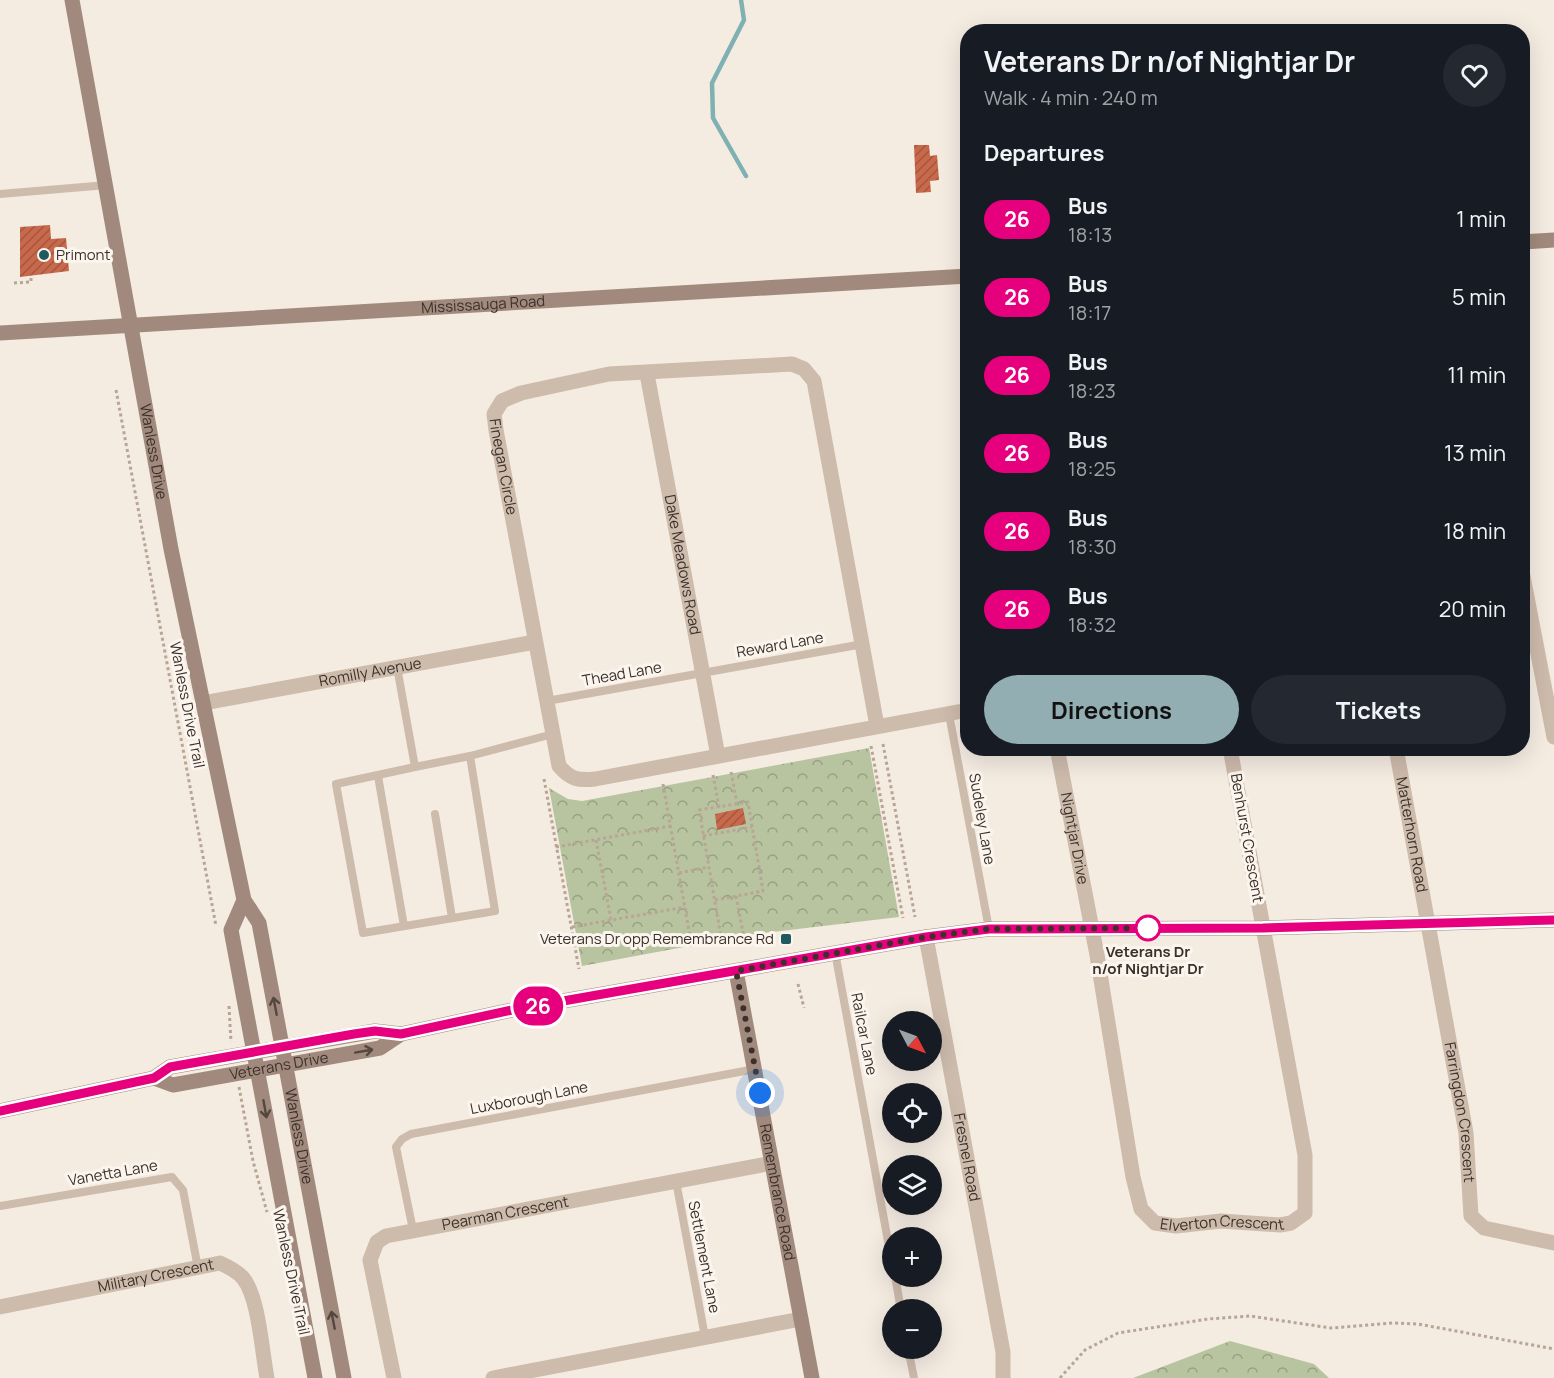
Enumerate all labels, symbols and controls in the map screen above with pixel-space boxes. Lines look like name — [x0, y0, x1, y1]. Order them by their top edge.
text: Veterans Dr n/of Nightjar Dr — [984, 42, 1355, 80]
button: heart — [1443, 44, 1506, 107]
text: Walk · 4 min · 240 m — [984, 84, 1158, 111]
text: Departures — [984, 138, 1104, 168]
text: Bus — [1068, 191, 1108, 221]
text: 1 min — [1456, 204, 1506, 234]
text: 26 — [1004, 205, 1030, 233]
text: 18:13 — [1068, 221, 1112, 248]
place label: Primont — [56, 244, 110, 265]
marker: Primont — [37, 248, 51, 262]
text: Bus — [1068, 269, 1108, 299]
text: 5 min — [1452, 282, 1506, 312]
text: 26 — [1004, 283, 1030, 311]
street label: Mississauga Road — [421, 290, 546, 318]
text: 18:17 — [1068, 299, 1111, 326]
text: Bus — [1068, 347, 1108, 377]
text: 11 min — [1448, 360, 1506, 390]
text: 26 — [1004, 361, 1030, 389]
text: 18:23 — [1068, 377, 1116, 404]
street label: Wanless Drive — [135, 402, 173, 501]
street label: Finegan Circle — [485, 417, 523, 517]
text: Bus — [1068, 425, 1108, 455]
text: 13 min — [1444, 438, 1506, 468]
text: 26 — [1004, 439, 1030, 467]
text: 18:25 — [1068, 455, 1116, 482]
street label: Dake Meadows Road — [660, 493, 706, 636]
text: Bus — [1068, 503, 1108, 533]
text: 18 min — [1443, 516, 1506, 546]
text: 26 — [1004, 517, 1030, 545]
text: 18:30 — [1068, 533, 1117, 560]
text: Bus — [1068, 581, 1108, 611]
text: 20 min — [1439, 594, 1506, 624]
text: 26 — [1004, 595, 1030, 623]
text: 18:32 — [1068, 611, 1116, 638]
street label: Reward Lane — [735, 626, 825, 662]
street label: Wanless Drive Trail — [165, 640, 210, 770]
street label: Romilly Avenue — [317, 652, 423, 692]
street label: Thead Lane — [581, 656, 664, 691]
button: Directions — [984, 675, 1239, 744]
button: Tickets — [1251, 675, 1506, 744]
street label: Sudeley Lane — [964, 772, 1001, 866]
street label: Benhurst Crescent — [1226, 772, 1269, 904]
street label: Matterhorn Road — [1391, 775, 1433, 894]
street label: Nightjar Drive — [1056, 790, 1094, 886]
marker: Veterans Dr n/of Nightjar Dr — [1135, 915, 1161, 941]
place label: Veterans Dr opp Remembrance Rd — [540, 928, 774, 949]
marker: Veterans Dr opp Remembrance Rd — [779, 932, 793, 946]
place label: Veterans Dr n/of Nightjar Dr — [1092, 941, 1204, 979]
line badge: 26 — [511, 986, 565, 1026]
street label: Railcar Lane — [846, 991, 883, 1077]
text: 26 — [525, 992, 551, 1020]
one-way arrow — [269, 997, 280, 1017]
north arrow — [882, 1011, 942, 1071]
map controls — [882, 1011, 942, 1359]
street label: Farringdon Crescent — [1440, 1040, 1480, 1183]
one-way arrow — [353, 1045, 373, 1056]
street label: Veterans Drive — [228, 1046, 330, 1085]
street label: Luxborough Lane — [468, 1076, 590, 1119]
your location — [745, 1078, 775, 1108]
button: locate — [882, 1083, 942, 1143]
street label: Wanless Drive — [280, 1087, 319, 1186]
one-way arrow — [260, 1099, 271, 1118]
street label: Fresnel Road — [949, 1111, 986, 1203]
street label: Remembrance Road — [755, 1122, 801, 1262]
street label: Vanetta Lane — [67, 1154, 159, 1191]
button: layers — [882, 1155, 942, 1215]
street label: Pearman Crescent — [440, 1191, 570, 1235]
street label: Settlement Lane — [683, 1199, 726, 1315]
street label: Wanless Drive Trail — [268, 1207, 315, 1337]
street label: Elverton Crescent — [1159, 1210, 1286, 1236]
button: + — [882, 1227, 942, 1287]
street label: Military Crescent — [96, 1253, 216, 1297]
button: − — [882, 1299, 942, 1359]
one-way arrow — [327, 1311, 338, 1331]

